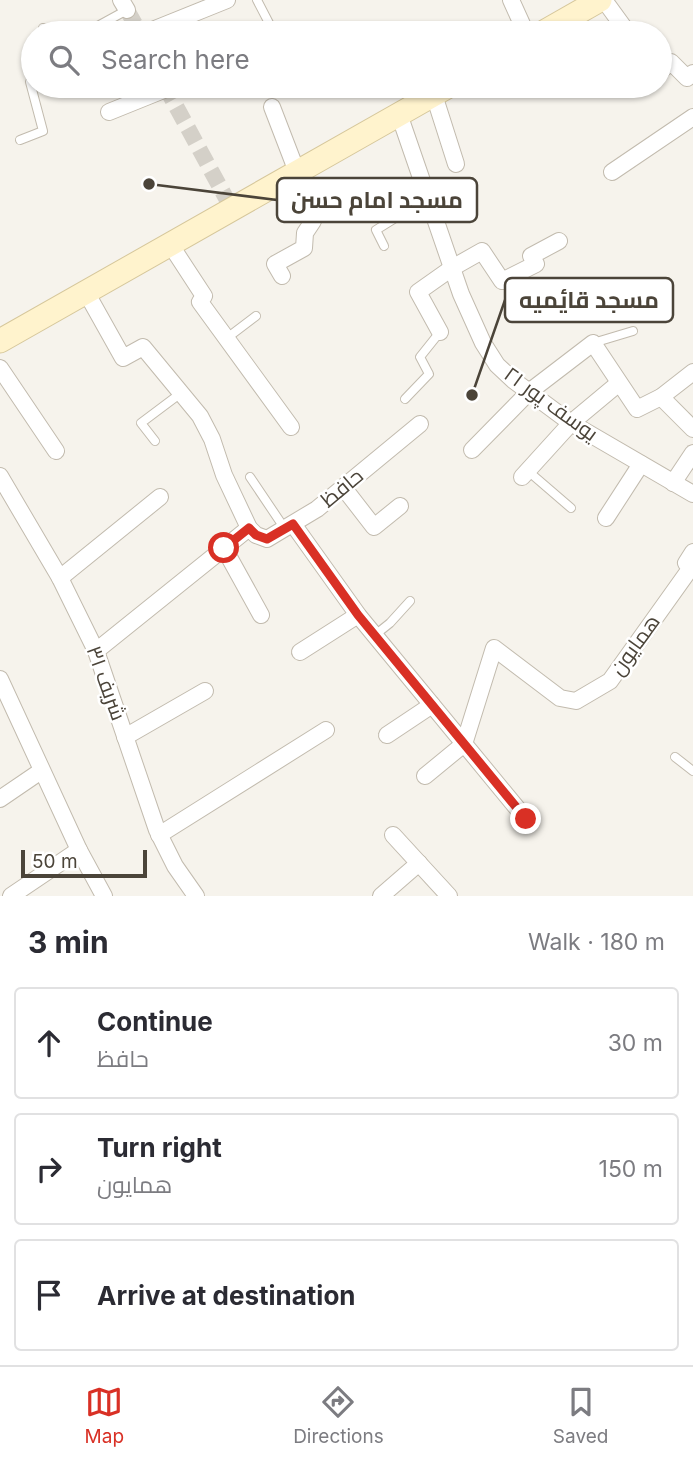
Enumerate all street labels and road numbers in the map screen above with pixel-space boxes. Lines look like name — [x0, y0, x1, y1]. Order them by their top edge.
street label: یوسف پور ۲۱ — [498, 361, 603, 448]
street label: حافظ — [316, 463, 368, 512]
street label: همایون — [604, 610, 666, 680]
street label: شریف ۳۱ — [81, 642, 131, 724]

